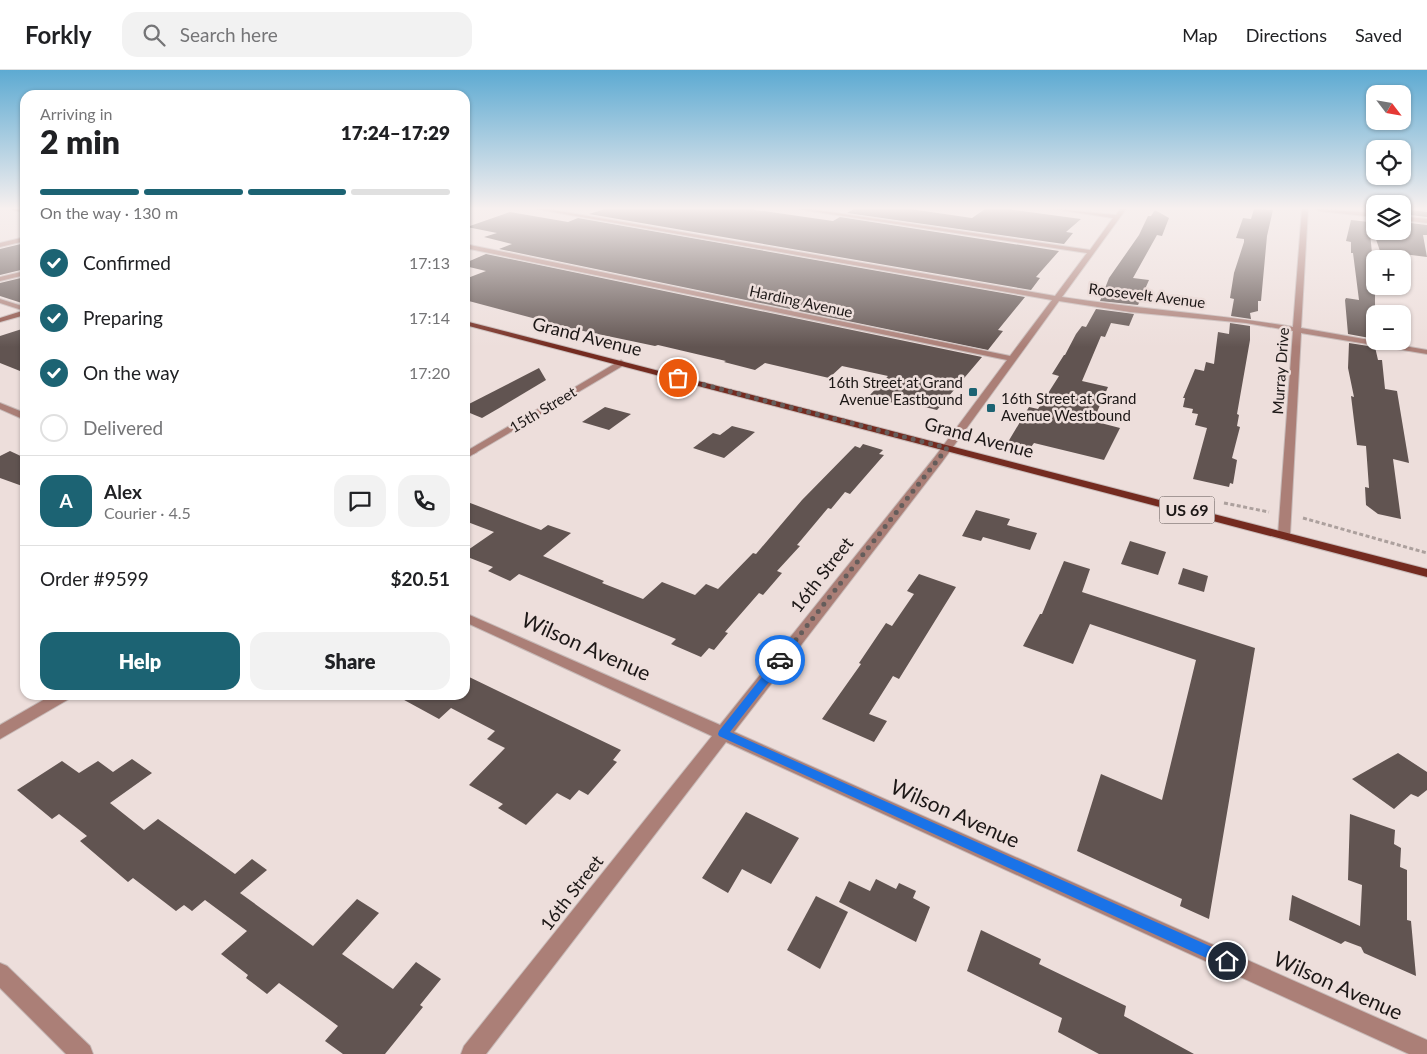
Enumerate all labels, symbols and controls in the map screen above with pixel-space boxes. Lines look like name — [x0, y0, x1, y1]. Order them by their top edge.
search box — [122, 12, 472, 57]
text: Forkly — [25, 20, 92, 49]
icon: search — [140, 21, 168, 49]
text: Search here — [180, 23, 278, 46]
text: Map — [1182, 24, 1218, 46]
text: Directions — [1246, 24, 1327, 46]
text: Saved — [1355, 24, 1402, 46]
north arrow — [1366, 85, 1411, 130]
map controls — [1366, 85, 1411, 350]
text: Arriving in — [40, 104, 113, 123]
text: 17:24–17:29 — [341, 121, 450, 144]
text: 2 min — [40, 122, 120, 161]
button: locate — [1366, 140, 1411, 185]
button: layers — [1366, 195, 1411, 240]
text: On the way · 130 m — [40, 203, 178, 222]
icon: check — [40, 249, 68, 277]
button: + — [1366, 250, 1411, 295]
text: Confirmed — [83, 251, 171, 274]
text: 17:13 — [409, 253, 450, 272]
street label: Roosevelt Avenue — [1088, 279, 1207, 311]
street label: Harding Avenue — [748, 281, 855, 321]
icon: check — [40, 304, 68, 332]
button: − — [1366, 305, 1411, 350]
text: Preparing — [83, 306, 163, 329]
text: 17:14 — [409, 308, 450, 327]
street label: Grand Avenue — [530, 312, 644, 360]
street label: Murray Drive — [1268, 327, 1292, 415]
pin — [657, 357, 699, 399]
icon: check — [40, 359, 68, 387]
text: On the way — [83, 361, 179, 384]
text: 17:20 — [409, 363, 450, 382]
icon: bag — [664, 364, 692, 392]
place label: 16th Street at Grand Avenue Eastbound — [828, 373, 963, 408]
street label: 15th Street — [506, 382, 580, 436]
marker: 16th Street at Grand Avenue Eastbound — [967, 386, 979, 398]
place label: 16th Street at Grand Avenue Westbound — [1001, 389, 1136, 424]
marker: 16th Street at Grand Avenue Westbound — [985, 402, 997, 414]
street label: Grand Avenue — [922, 412, 1036, 462]
text: Delivered — [83, 416, 163, 439]
button: chat — [334, 475, 386, 527]
button: phone — [398, 475, 450, 527]
text: Alex — [104, 480, 142, 503]
text: A — [59, 489, 73, 512]
road number: US 69 — [1160, 496, 1214, 524]
text: Courier · 4.5 — [104, 503, 191, 522]
street label: 16th Street — [785, 532, 858, 616]
text: Order #9599 — [40, 567, 149, 590]
text: $20.51 — [390, 567, 450, 590]
street label: Wilson Avenue — [518, 606, 655, 685]
button: Help — [40, 632, 240, 690]
button: Share — [250, 632, 450, 690]
courier — [755, 635, 805, 685]
icon: car — [766, 646, 794, 674]
street label: Wilson Avenue — [887, 773, 1024, 852]
street label: 16th Street — [535, 850, 608, 934]
pin — [1206, 940, 1248, 982]
street label: Wilson Avenue — [1270, 945, 1407, 1024]
icon: home — [1213, 947, 1241, 975]

